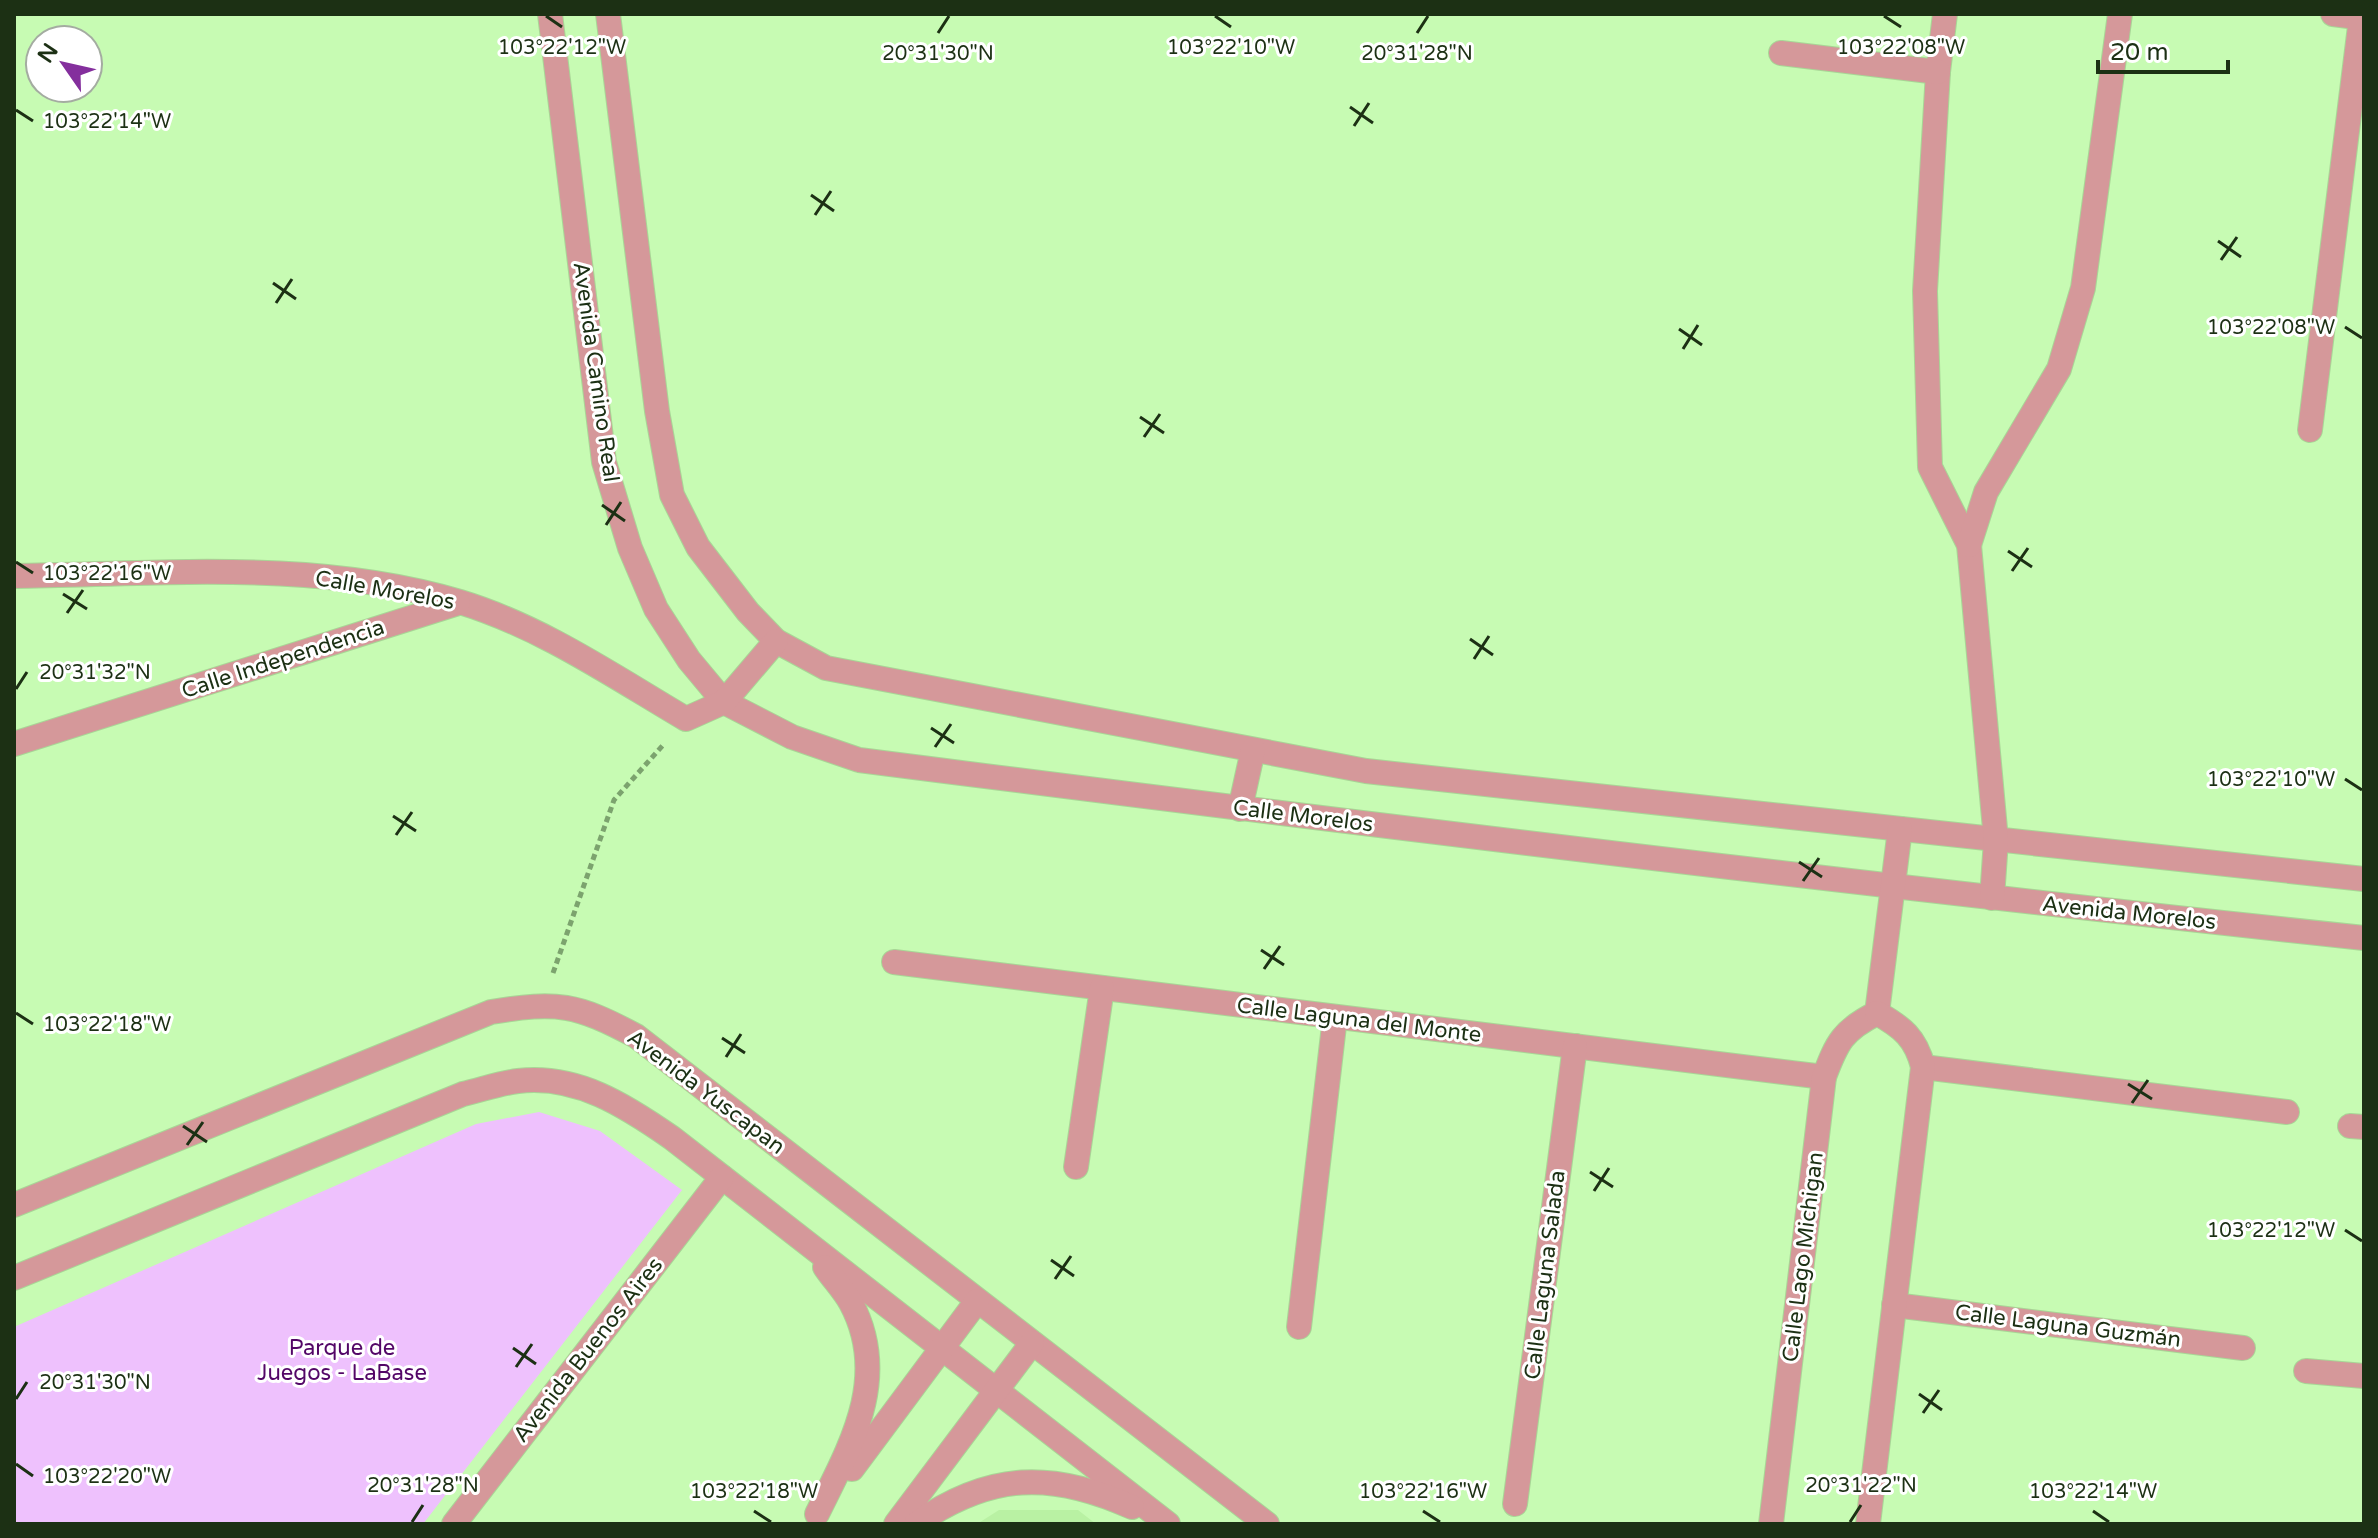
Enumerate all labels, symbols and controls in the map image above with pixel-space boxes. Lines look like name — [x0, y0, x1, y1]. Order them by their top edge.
north arrow — [24, 24, 104, 104]
scale bar — [2098, 24, 2228, 74]
text: 103°22'12"W — [498, 36, 626, 60]
text: 103°22'10"W — [1167, 36, 1295, 60]
text: 103°22'08"W — [1837, 36, 1965, 60]
text: 20 m — [2110, 38, 2168, 67]
text: N — [33, 39, 64, 68]
text: 20°31'30"N — [882, 42, 994, 66]
text: 20°31'28"N — [1361, 42, 1473, 66]
text: 103°22'14"W — [43, 110, 171, 134]
street label: Avenida Camino Real — [568, 260, 624, 484]
text: 103°22'08"W — [2207, 316, 2335, 340]
text: 103°22'16"W — [43, 562, 171, 586]
street label: Calle Morelos — [313, 565, 457, 615]
street label: Calle Independencia — [178, 614, 388, 704]
text: 20°31'32"N — [39, 661, 151, 685]
text: 103°22'10"W — [2207, 768, 2335, 792]
street label: Calle Morelos — [1231, 795, 1375, 837]
street label: Avenida Morelos — [2041, 891, 2217, 935]
street label: Calle Laguna del Monte — [1235, 992, 1483, 1048]
text: 103°22'18"W — [43, 1013, 171, 1037]
street label: Avenida Yuscapan — [622, 1024, 790, 1160]
street label: Calle Lago Michigan — [1777, 1150, 1829, 1364]
street label: Calle Laguna Salada — [1519, 1169, 1571, 1381]
text: 103°22'12"W — [2207, 1219, 2335, 1243]
street label: Avenida Buenos Aires — [508, 1252, 668, 1448]
street label: Calle Laguna Guzmán — [1953, 1299, 2183, 1353]
park label: Parque de Juegos - LaBase — [257, 1335, 427, 1386]
text: 20°31'30"N — [39, 1371, 151, 1395]
text: 103°22'20"W — [43, 1465, 171, 1489]
text: 20°31'28"N — [367, 1474, 479, 1498]
text: 20°31'22"N — [1805, 1474, 1917, 1498]
text: 103°22'18"W — [690, 1480, 818, 1504]
text: 103°22'16"W — [1359, 1480, 1487, 1504]
text: 103°22'14"W — [2029, 1480, 2157, 1504]

